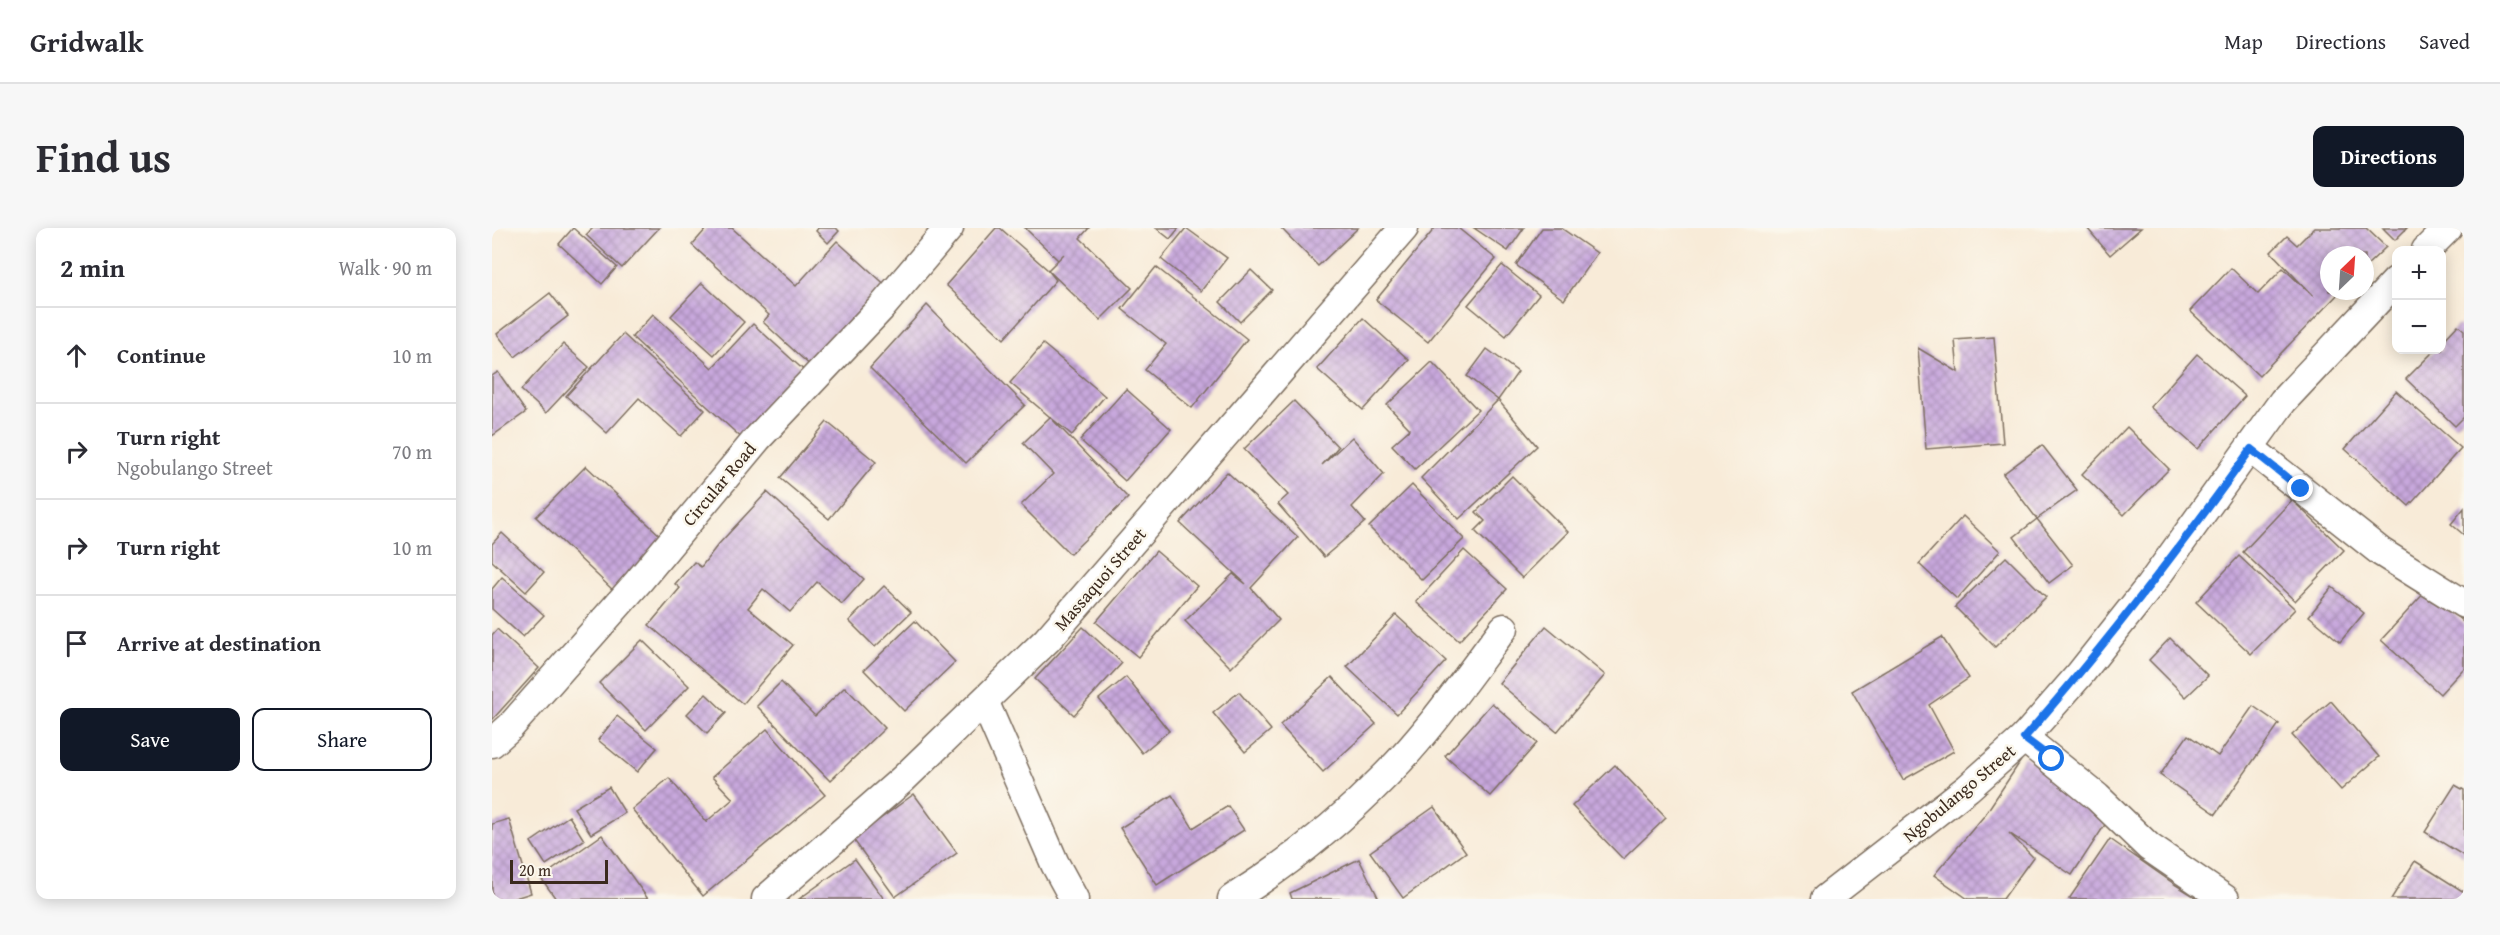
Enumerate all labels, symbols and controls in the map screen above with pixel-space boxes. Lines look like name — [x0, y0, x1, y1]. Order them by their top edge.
text: Gridwalk — [30, 21, 143, 62]
text: Map — [2224, 26, 2263, 57]
text: Directions — [2296, 26, 2386, 57]
text: Saved — [2419, 26, 2470, 57]
text: Find us — [36, 126, 171, 187]
button: Directions — [2313, 126, 2464, 187]
north arrow — [2320, 246, 2374, 300]
map controls — [2392, 246, 2446, 354]
button: + — [2392, 246, 2446, 300]
text: 2 min — [60, 248, 125, 287]
text: Walk · 90 m — [338, 253, 432, 282]
button: − — [2392, 300, 2446, 354]
icon: ahead — [60, 339, 93, 372]
text: Continue — [117, 339, 206, 371]
text: 10 m — [392, 341, 432, 370]
text: Turn right — [117, 421, 220, 453]
icon: right — [60, 435, 93, 468]
street label: Circular Road — [676, 436, 762, 532]
text: 70 m — [392, 437, 432, 466]
text: Ngobulango Street — [117, 453, 273, 482]
route end — [2287, 475, 2313, 501]
street label: Massaquoi Street — [1047, 521, 1153, 637]
icon: right — [60, 531, 93, 564]
text: Turn right — [117, 531, 220, 563]
text: 10 m — [392, 533, 432, 562]
icon: arrive — [60, 627, 93, 660]
text: Arrive at destination — [117, 627, 321, 659]
button: Save — [60, 708, 240, 771]
button: Share — [252, 708, 432, 771]
street label: Ngobulango Street — [1897, 737, 2022, 848]
route start — [2038, 745, 2064, 771]
scale bar — [510, 857, 608, 884]
text: 20 m — [519, 858, 551, 882]

